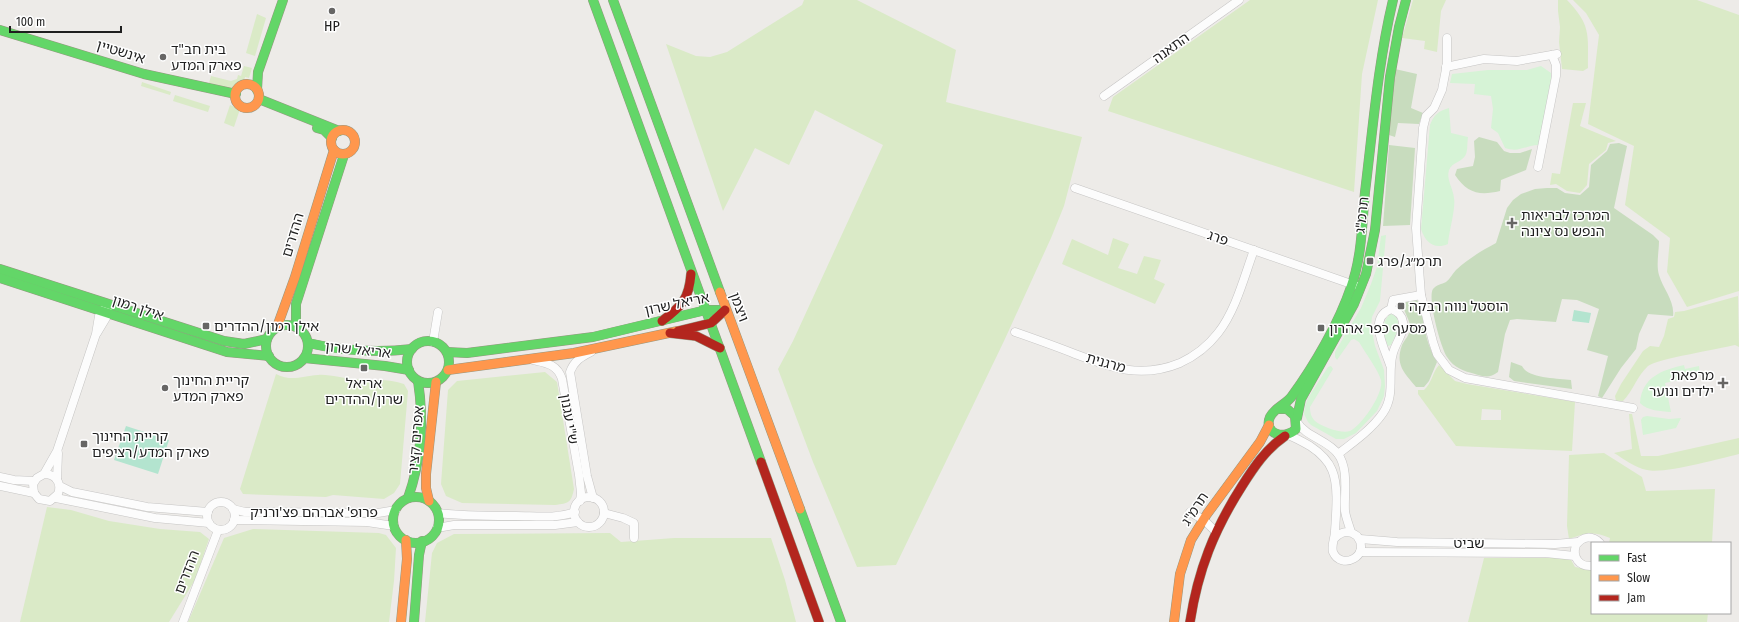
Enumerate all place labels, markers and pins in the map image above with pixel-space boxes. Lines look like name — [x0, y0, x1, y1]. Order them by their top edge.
marker: HP — [327, 6, 337, 16]
place label: HP — [324, 18, 340, 35]
place label: בית חב"ד פארק המדע — [171, 41, 242, 74]
marker: בית חב"ד פארק המדע — [158, 52, 168, 62]
place label: המרכז לבריאות הנפש נס ציונה — [1521, 207, 1610, 240]
marker: המרכז לבריאות הנפש נס ציונה — [1506, 217, 1518, 229]
place label: תרמ״ג/פרג — [1378, 253, 1442, 270]
marker: תרמ״ג/פרג — [1365, 256, 1375, 266]
place label: הוסטל נווה רבקה — [1409, 298, 1508, 315]
marker: הוסטל נווה רבקה — [1396, 301, 1406, 311]
place label: אילן רמון/ההדרים — [214, 318, 319, 335]
place label: מסעף כפר אהרון — [1329, 320, 1427, 337]
marker: אילן רמון/ההדרים — [201, 321, 211, 331]
marker: מסעף כפר אהרון — [1316, 323, 1326, 333]
marker: אריאל שרון/ההדרים — [359, 363, 369, 373]
place label: מרפאת ילדים ונוער — [1649, 367, 1714, 400]
place label: קריית החינוך פארק המדע — [173, 372, 250, 405]
place label: אריאל שרון/ההדרים — [325, 375, 403, 408]
marker: מרפאת ילדים ונוער — [1717, 377, 1729, 389]
marker: קריית החינוך פארק המדע — [160, 383, 170, 393]
place label: קריית החינוך פארק המדע/רציפים — [92, 428, 209, 461]
marker: קריית החינוך פארק המדע/רציפים — [79, 439, 89, 449]

